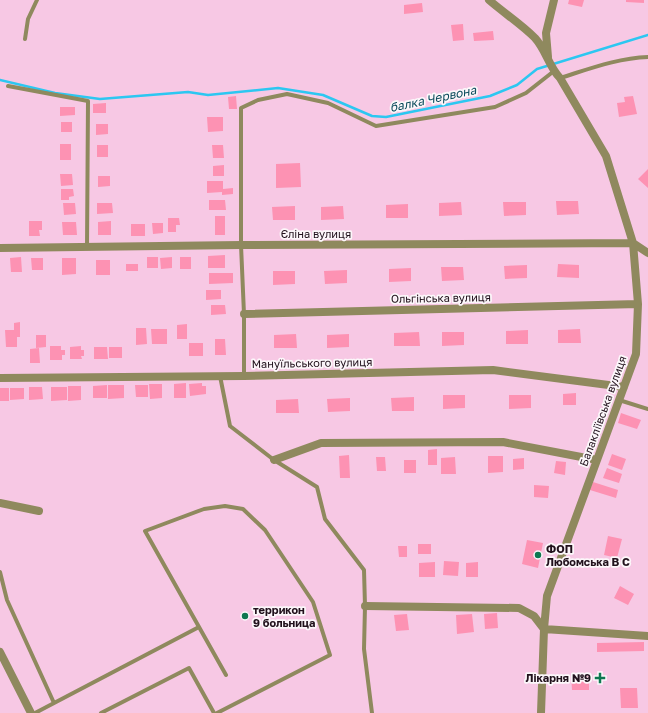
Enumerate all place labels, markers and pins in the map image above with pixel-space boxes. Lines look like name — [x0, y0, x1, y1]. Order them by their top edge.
place label: ФОП Любомська В С — [546, 542, 630, 568]
marker: ФОП Любомська В С — [533, 550, 543, 560]
place label: террикон 9 больница — [253, 603, 315, 629]
marker: террикон 9 больница — [240, 611, 250, 621]
place label: Лікарня №9 — [525, 671, 591, 684]
marker: Лікарня №9 — [594, 672, 606, 684]

